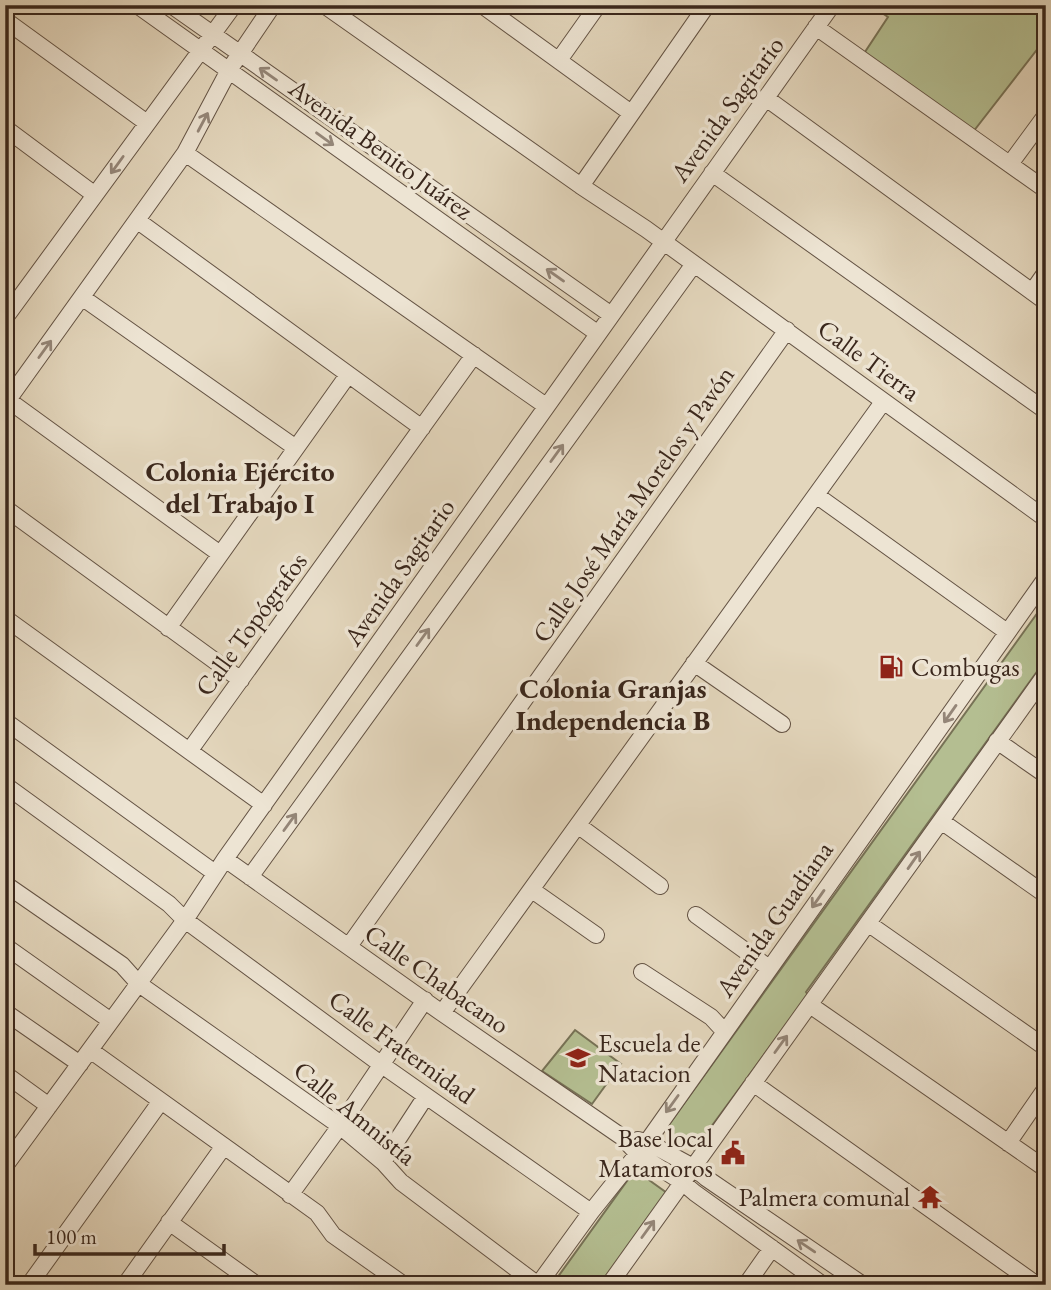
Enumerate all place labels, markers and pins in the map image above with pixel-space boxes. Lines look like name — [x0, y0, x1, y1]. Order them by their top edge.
place label: Combugas — [911, 650, 1020, 684]
fuel station icon: Combugas — [877, 653, 905, 681]
place label: Escuela de Natacion — [598, 1026, 701, 1090]
school or university icon: Escuela de Natacion — [564, 1044, 592, 1072]
place label: Base local Matamoros — [598, 1121, 713, 1185]
public building icon: Base local Matamoros — [719, 1139, 747, 1167]
place label: Palmera comunal — [739, 1180, 910, 1214]
temple icon: Palmera comunal — [916, 1183, 944, 1211]

